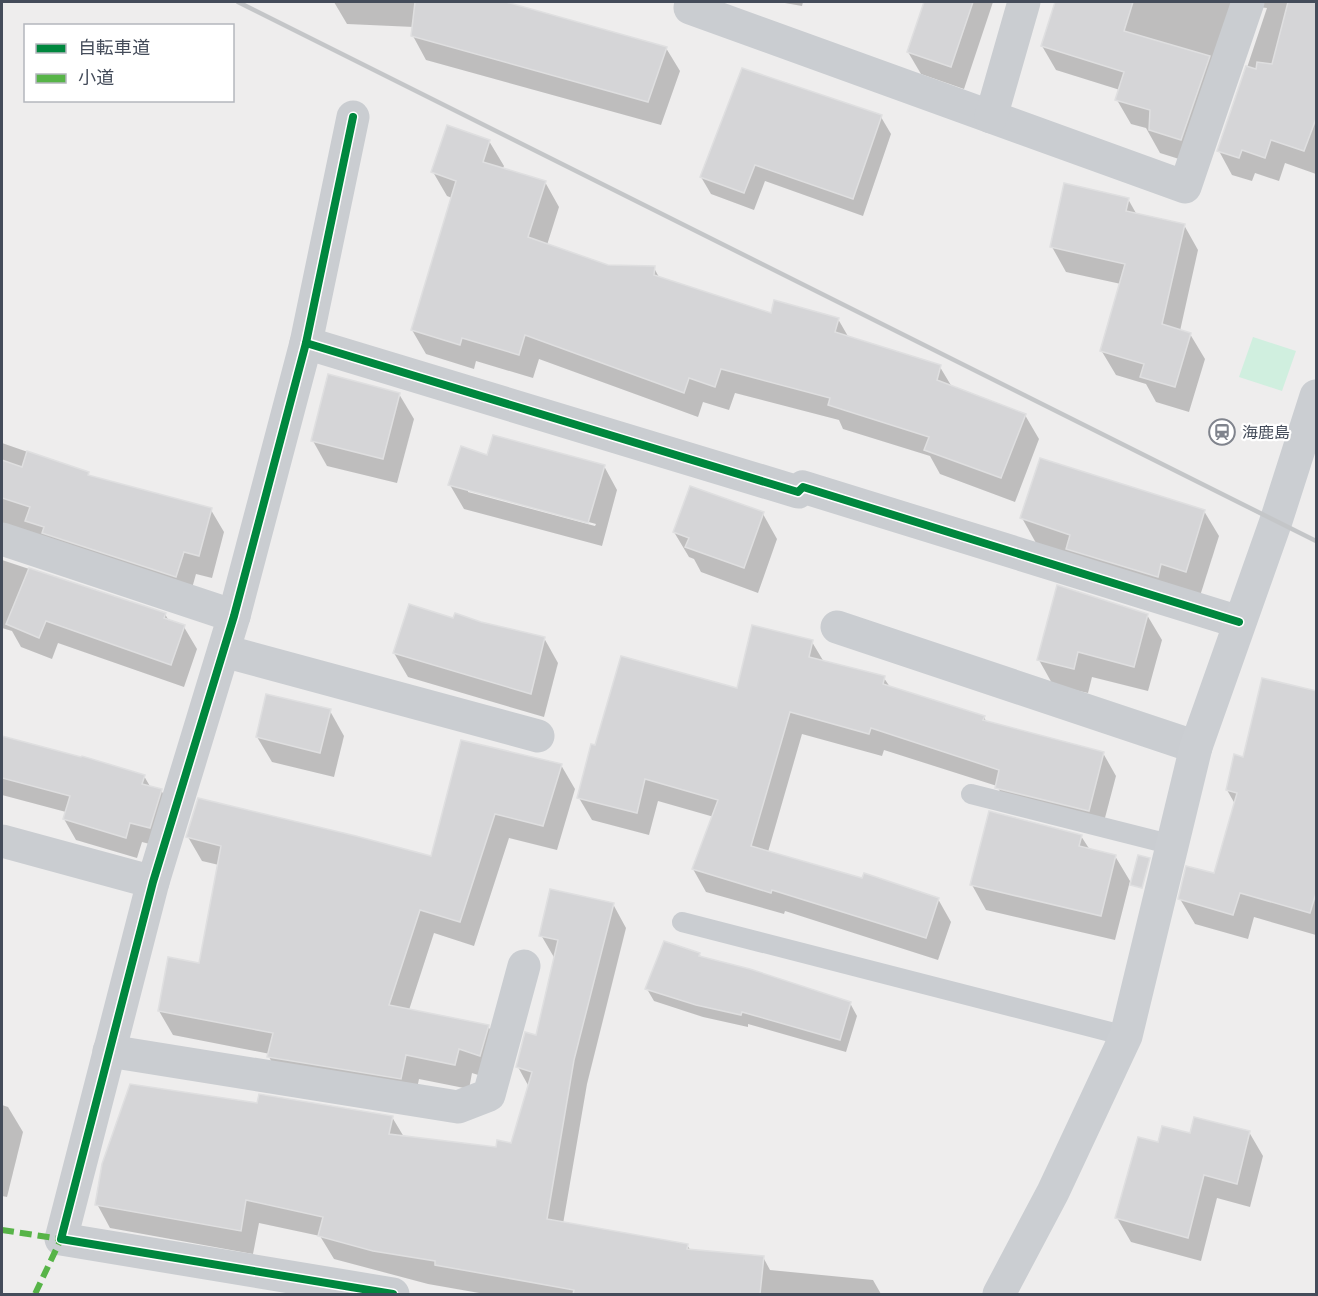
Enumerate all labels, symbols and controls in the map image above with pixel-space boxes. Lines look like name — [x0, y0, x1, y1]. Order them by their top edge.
legend — [24, 24, 234, 102]
text: 自転車道 — [78, 37, 150, 58]
text: 小道 — [78, 67, 114, 88]
station icon: 海鹿島 — [1207, 417, 1237, 447]
place label: 海鹿島 — [1242, 423, 1290, 441]

